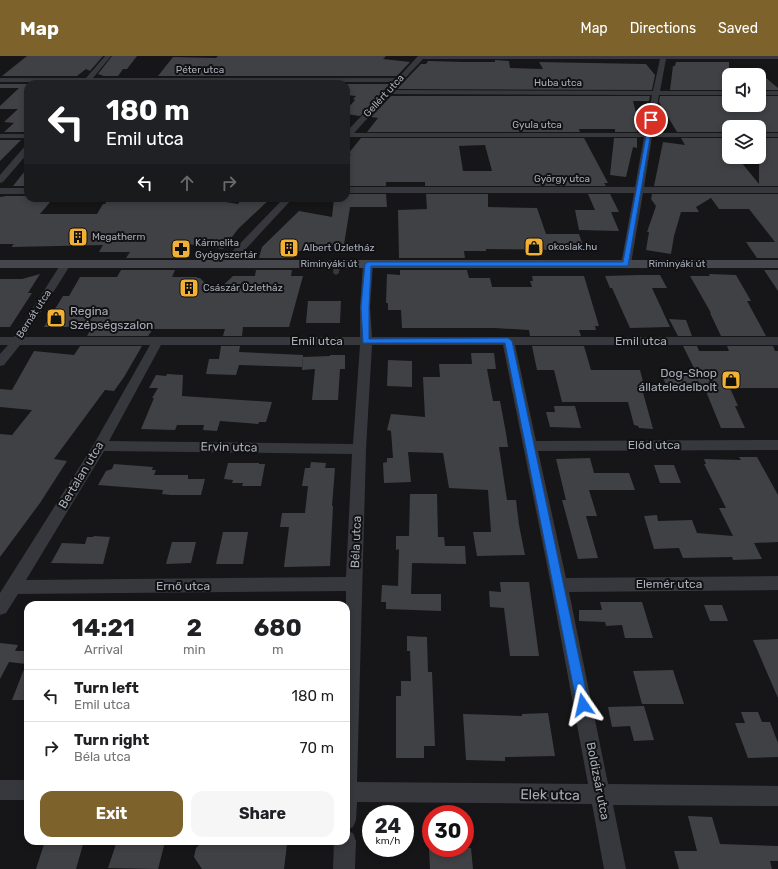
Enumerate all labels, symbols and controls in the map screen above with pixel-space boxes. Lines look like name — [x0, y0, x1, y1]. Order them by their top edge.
text: Map — [20, 17, 59, 40]
text: Map — [581, 20, 608, 37]
text: Directions — [630, 20, 696, 37]
text: Saved — [718, 20, 758, 37]
street label: Péter utca — [176, 64, 224, 76]
map controls — [722, 68, 766, 164]
button: sound — [722, 68, 766, 112]
street label: Gellért utca — [361, 72, 407, 120]
street label: Huba utca — [534, 77, 582, 89]
text: 180 m — [106, 94, 190, 127]
icon: left — [40, 96, 92, 148]
pin — [634, 103, 668, 137]
icon: arrive — [640, 109, 662, 131]
street label: Gyula utca — [512, 119, 562, 131]
button: layers — [722, 120, 766, 164]
text: Emil utca — [106, 128, 184, 150]
icon: left — [134, 172, 156, 194]
icon: ahead — [176, 172, 198, 194]
icon: right — [218, 172, 240, 194]
street label: György utca — [534, 173, 590, 185]
building icon: Megatherm — [67, 226, 89, 248]
place label: Megatherm — [92, 231, 145, 243]
shop icon: okoslak.hu — [523, 236, 545, 258]
place label: Kármelita Gyógyszertár — [195, 237, 257, 261]
building icon: Albert Üzletház — [278, 237, 300, 259]
pharmacy icon: Kármelita Gyógyszertár — [170, 238, 192, 260]
place label: okoslak.hu — [548, 241, 597, 253]
place label: Albert Üzletház — [303, 242, 375, 254]
street label: Riminyáki út — [301, 258, 358, 270]
street label: Riminyáki út — [649, 258, 706, 270]
building icon: Császár Üzletház — [178, 277, 200, 299]
place label: Császár Üzletház — [203, 282, 283, 294]
street label: Bernát utca — [14, 288, 54, 340]
place label: Regina Szépségszalon — [70, 304, 153, 332]
shop icon: Regina Szépségszalon — [45, 307, 67, 329]
street label: Emil utca — [291, 334, 343, 348]
street label: Emil utca — [615, 334, 667, 348]
place label: Dog-Shop állateledelbolt — [639, 366, 717, 394]
shop icon: Dog-Shop állateledelbolt — [720, 369, 742, 391]
street label: Előd utca — [628, 438, 680, 452]
street label: Bertalan utca — [56, 439, 106, 511]
street label: Ervin utca — [200, 440, 258, 454]
street label: Béla utca — [348, 516, 364, 568]
street label: Elemér utca — [636, 577, 702, 591]
street label: Ernő utca — [156, 579, 210, 593]
text: 14:21 — [72, 614, 135, 642]
text: 2 — [187, 614, 202, 642]
text: 680 — [254, 614, 302, 642]
text: Arrival — [84, 642, 123, 657]
text: min — [183, 642, 206, 657]
text: m — [272, 642, 284, 657]
text: Turn left — [74, 679, 139, 697]
position arrow — [562, 684, 604, 726]
icon: left — [40, 685, 62, 707]
text: 180 m — [292, 687, 334, 705]
text: Emil utca — [74, 697, 130, 712]
text: Turn right — [74, 731, 149, 749]
icon: right — [40, 737, 62, 759]
text: 70 m — [300, 739, 334, 757]
street label: Boldizsár utca — [584, 741, 612, 821]
text: Béla utca — [74, 749, 131, 764]
street label: Elek utca — [520, 786, 580, 804]
button: Exit — [40, 791, 183, 837]
button: Share — [191, 791, 334, 837]
speed limit sign: 30 — [422, 805, 474, 857]
text: 24 — [375, 814, 401, 838]
text: km/h — [376, 835, 400, 847]

